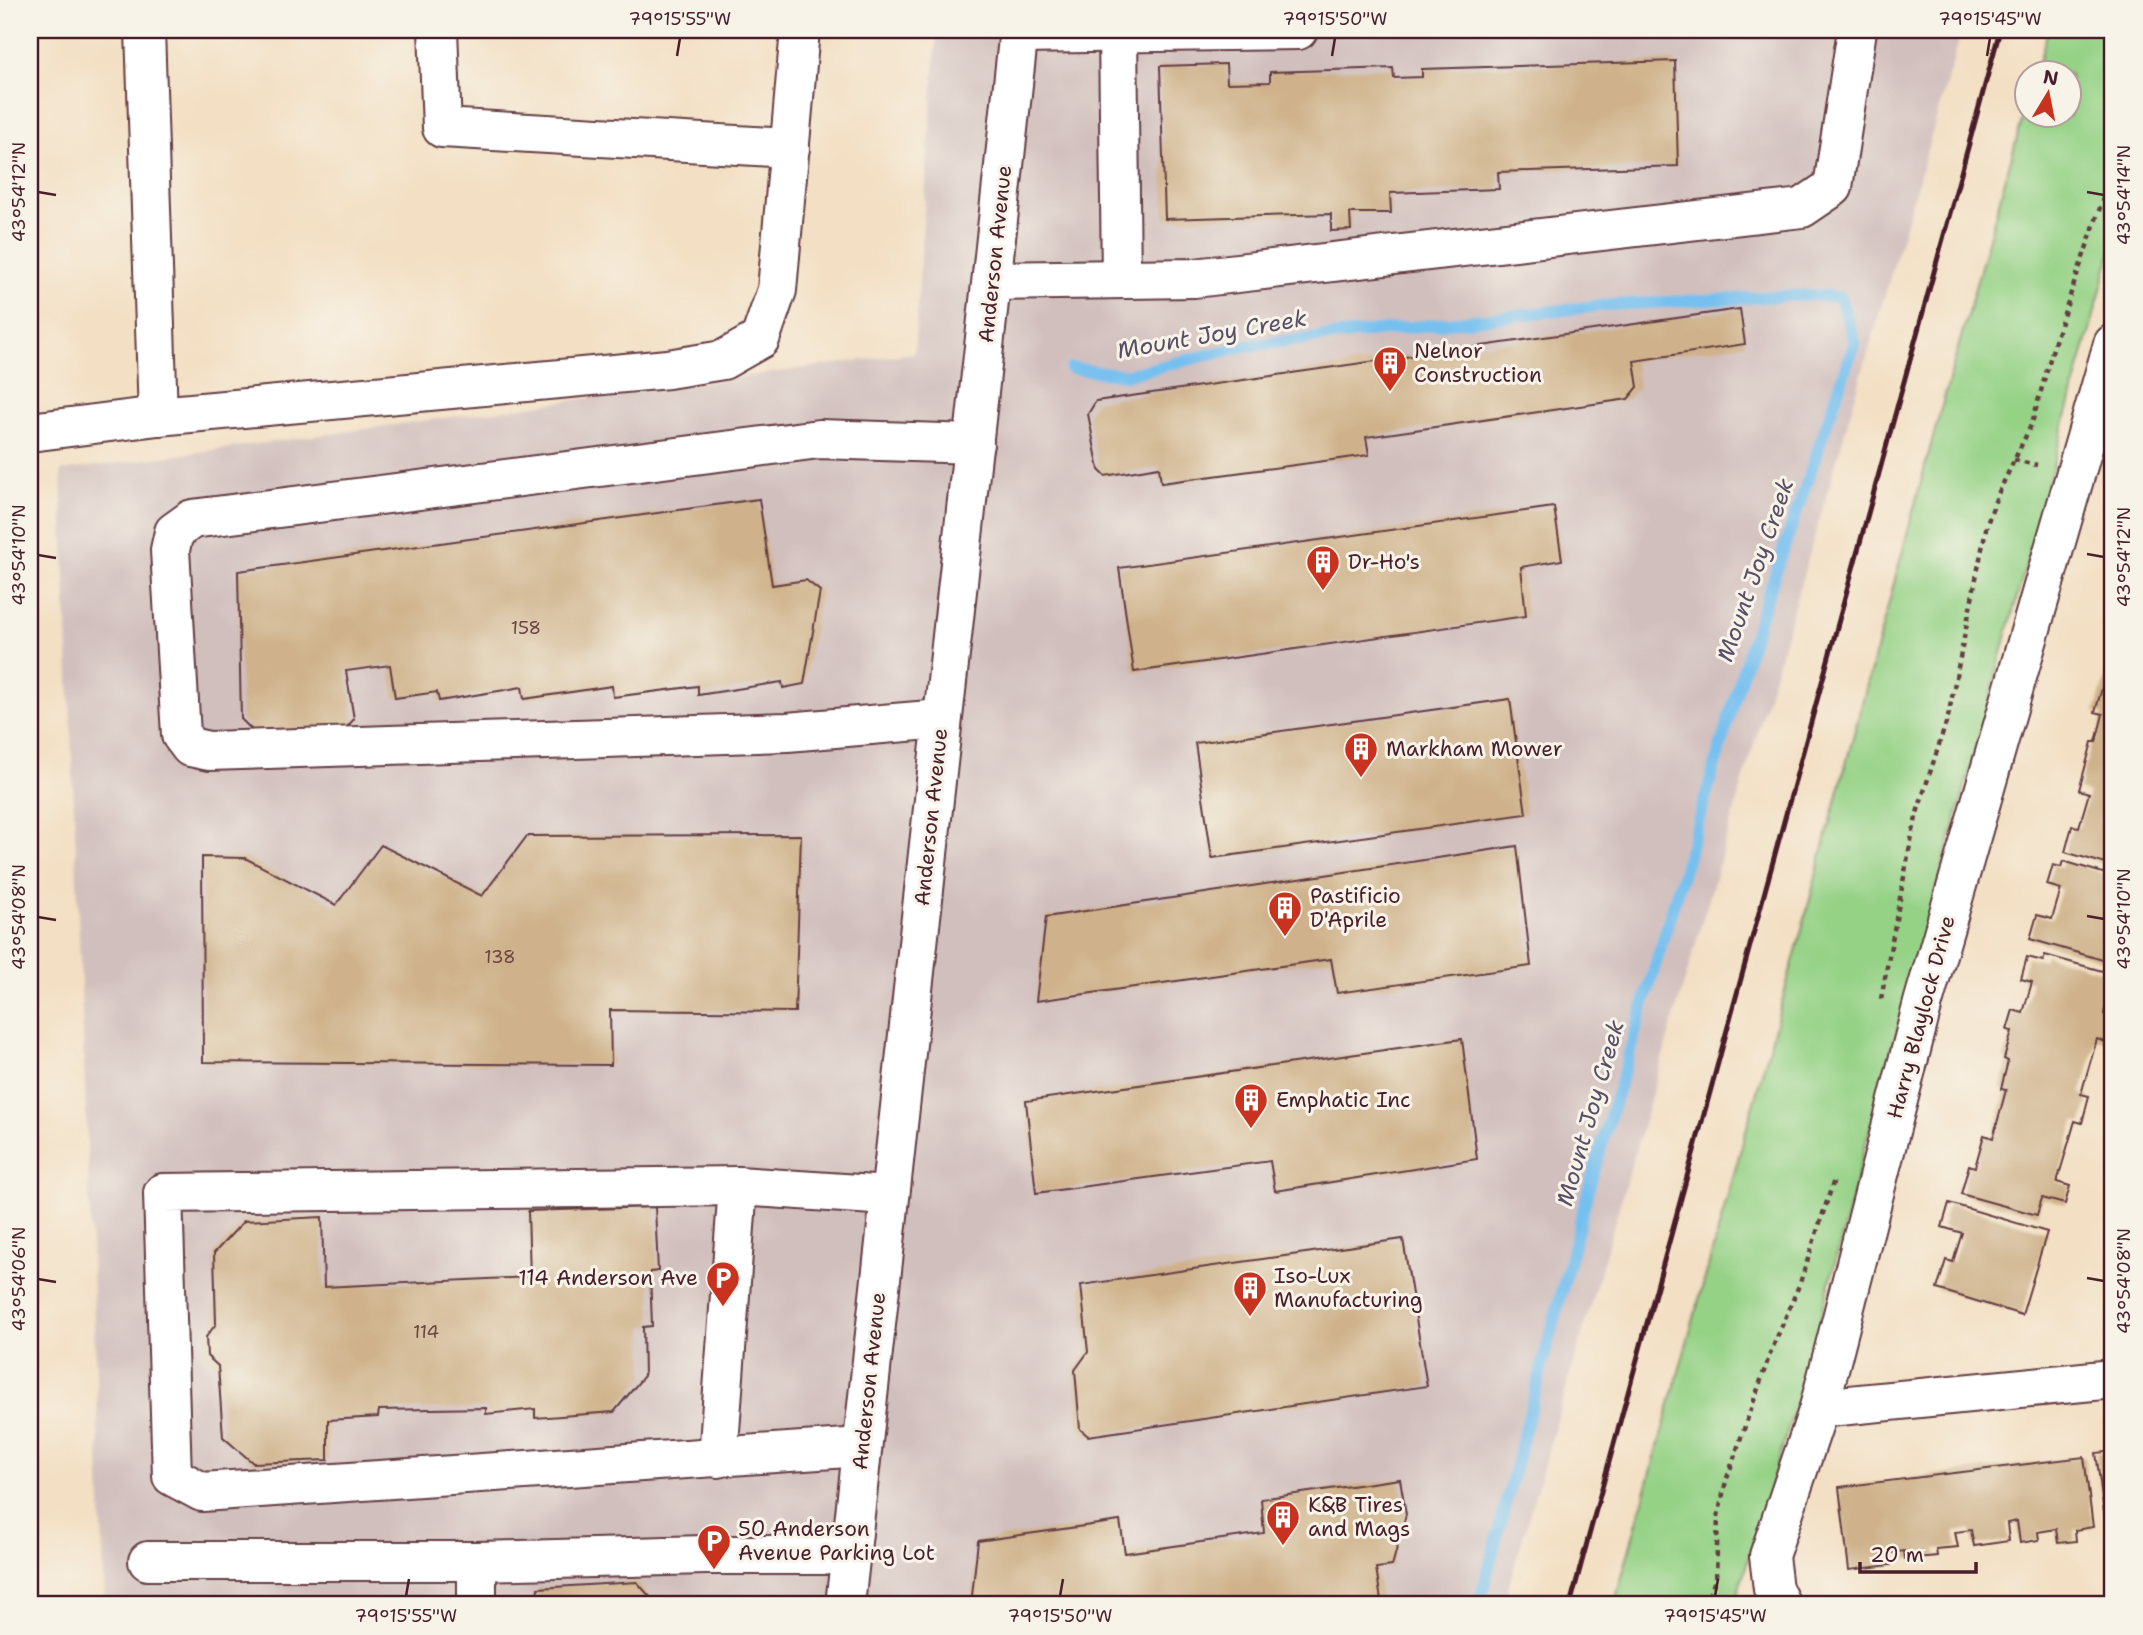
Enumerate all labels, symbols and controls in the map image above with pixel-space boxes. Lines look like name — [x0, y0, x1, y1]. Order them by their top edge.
text: 79°15'55"W — [629, 7, 731, 31]
text: 79°15'50"W — [1282, 7, 1388, 31]
text: 79°15'45"W — [1938, 7, 2042, 31]
north arrow — [2014, 60, 2084, 130]
text: N — [2041, 64, 2060, 91]
text: 43°54'12"N — [7, 142, 31, 242]
text: 43°54'14"N — [2112, 145, 2136, 245]
street label: Anderson Avenue — [972, 164, 1018, 344]
water label: Mount Joy Creek — [1115, 303, 1309, 365]
place label: Nelnor Construction — [1414, 337, 1542, 389]
building icon: Nelnor Construction — [1371, 344, 1409, 393]
water label: Mount Joy Creek — [1710, 474, 1800, 666]
text: 43°54'10"N — [7, 504, 31, 606]
text: 43°54'12"N — [2112, 507, 2136, 607]
building icon: Dr-Ho's — [1304, 543, 1342, 592]
place label: Dr-Ho's — [1348, 548, 1420, 576]
house number: 158 — [511, 616, 541, 640]
street label: Anderson Avenue — [908, 727, 954, 907]
building icon: Markham Mower — [1342, 730, 1380, 779]
place label: Markham Mower — [1386, 735, 1563, 763]
text: 43°54'08"N — [7, 864, 31, 970]
text: 43°54'10"N — [2112, 868, 2136, 970]
place label: Pastificio D'Aprile — [1310, 882, 1401, 934]
building icon: Pastificio D'Aprile — [1266, 889, 1304, 938]
street label: Harry Blaylock Drive — [1880, 912, 1962, 1122]
house number: 138 — [484, 945, 516, 969]
water label: Mount Joy Creek — [1549, 1017, 1631, 1209]
building icon: Emphatic Inc — [1232, 1081, 1270, 1130]
place label: Emphatic Inc — [1276, 1086, 1411, 1114]
text: 43°54'06"N — [7, 1227, 31, 1331]
text: 43°54'08"N — [2112, 1228, 2136, 1334]
parking icon: 114 Anderson Ave — [704, 1259, 742, 1308]
place label: Iso-Lux Manufacturing — [1274, 1262, 1423, 1314]
place label: 114 Anderson Ave — [518, 1264, 698, 1292]
building icon: Iso-Lux Manufacturing — [1231, 1269, 1269, 1318]
street label: Anderson Avenue — [846, 1291, 892, 1471]
house number: 114 — [413, 1320, 439, 1344]
place label: K&B Tires and Mags — [1308, 1491, 1410, 1543]
building icon: K&B Tires and Mags — [1264, 1498, 1302, 1547]
place label: 50 Anderson Avenue Parking Lot — [738, 1515, 935, 1567]
parking icon: 50 Anderson Avenue Parking Lot — [695, 1522, 733, 1571]
scale bar — [1860, 1530, 1975, 1574]
text: 20 m — [1870, 1541, 1924, 1569]
text: 79°15'55"W — [355, 1604, 457, 1628]
text: 79°15'50"W — [1007, 1604, 1113, 1628]
text: 79°15'45"W — [1663, 1604, 1767, 1628]

